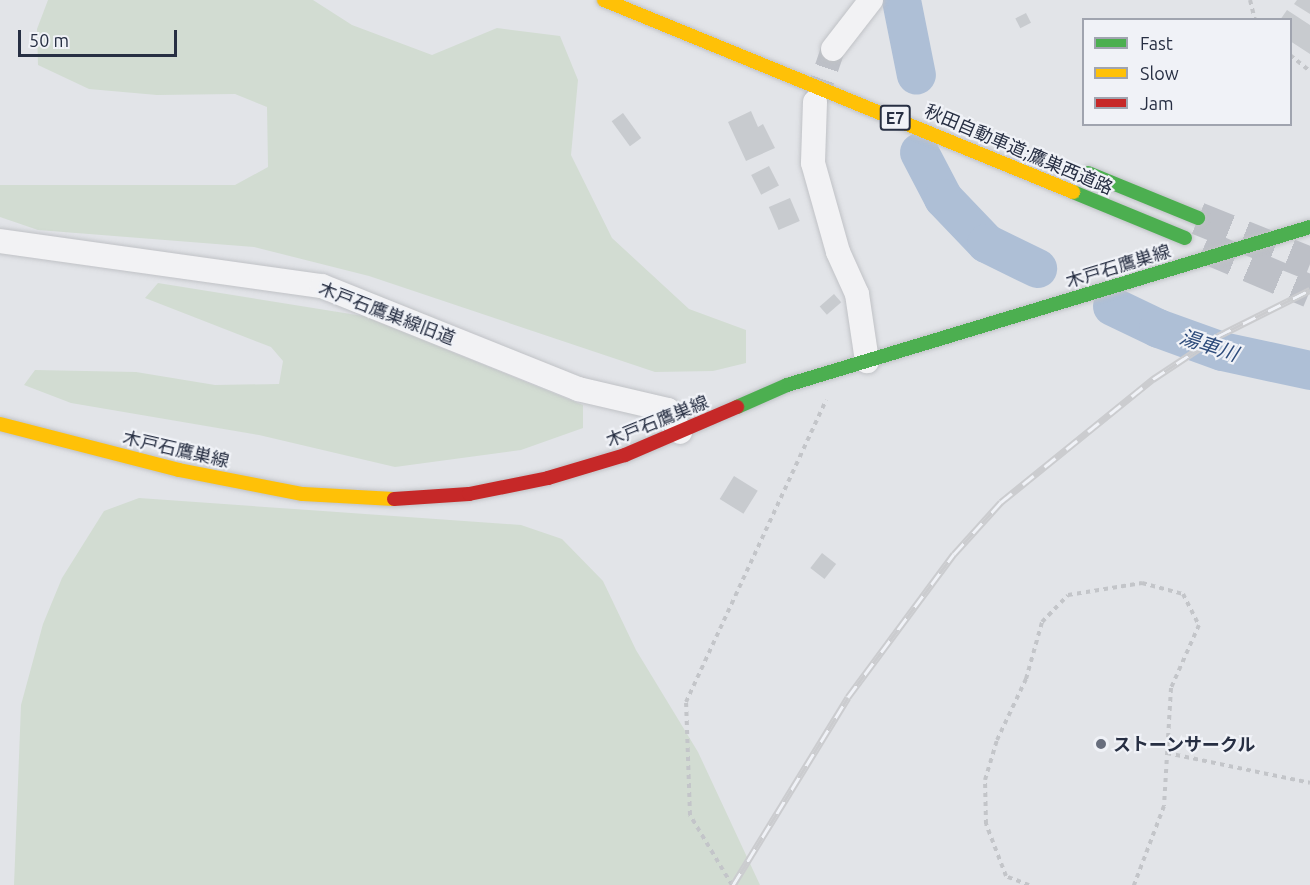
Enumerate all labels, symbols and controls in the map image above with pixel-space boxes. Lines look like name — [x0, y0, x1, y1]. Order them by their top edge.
scale bar — [21, 18, 180, 56]
legend — [1082, 18, 1292, 126]
text: 50 m — [29, 30, 69, 50]
text: Fast — [1140, 33, 1173, 53]
text: Slow — [1140, 63, 1179, 83]
text: Jam — [1140, 93, 1174, 113]
street label: 秋田自動車道;鷹巣西道路 — [922, 100, 1116, 198]
road number: E7 — [878, 105, 912, 131]
street label: 木戸石鷹巣線 — [1063, 240, 1173, 292]
street label: 木戸石鷹巣線旧道 — [316, 277, 458, 349]
water label: 湯車川 — [1177, 324, 1241, 366]
street label: 木戸石鷹巣線 — [603, 391, 711, 451]
street label: 木戸石鷹巣線 — [121, 426, 231, 472]
place label: ストーンサークル — [1113, 733, 1257, 755]
marker: ストーンサークル — [1094, 737, 1108, 751]

